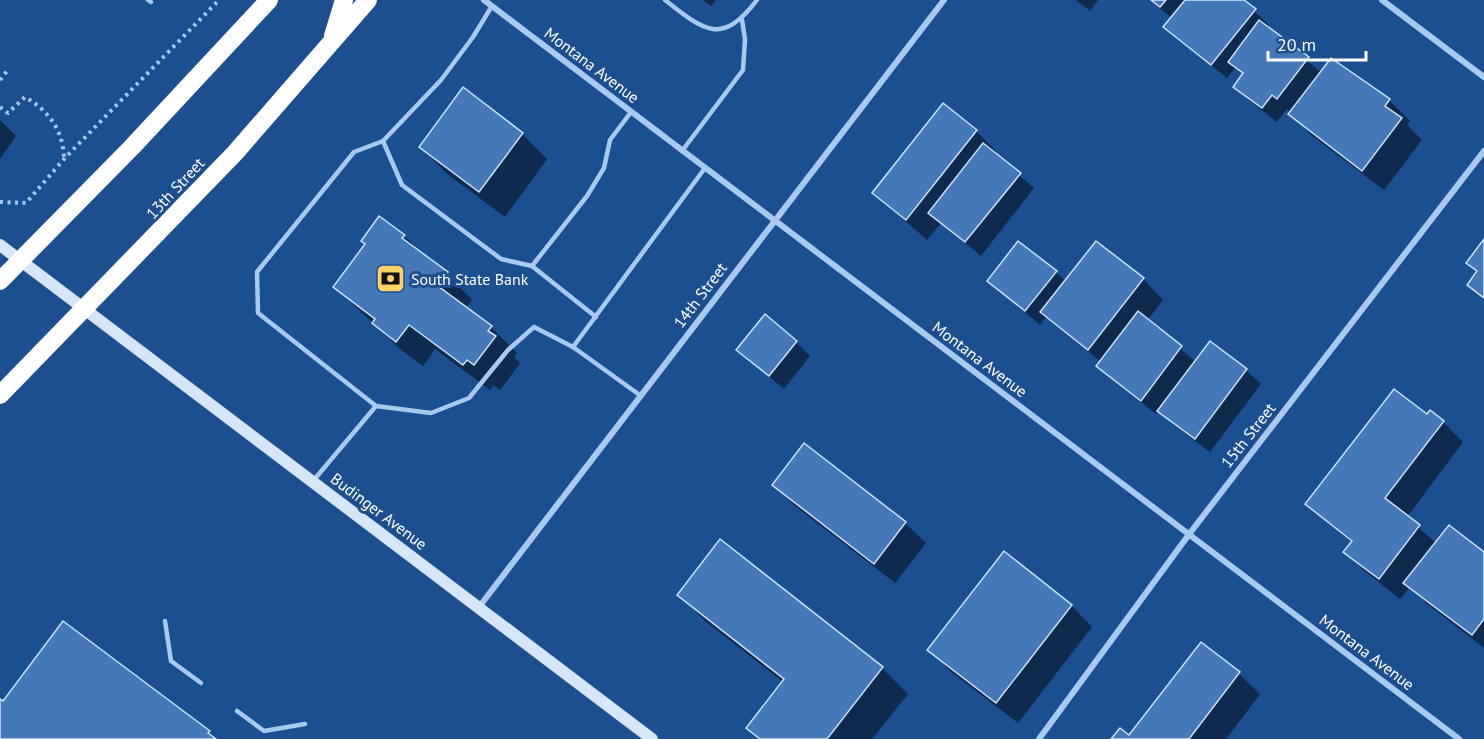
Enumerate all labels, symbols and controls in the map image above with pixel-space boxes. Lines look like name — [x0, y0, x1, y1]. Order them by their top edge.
street label: Montana Avenue — [541, 23, 643, 107]
scale bar — [1268, 24, 1366, 62]
text: 20 m — [1277, 33, 1316, 56]
street label: 13th Street — [142, 153, 209, 223]
street label: 14th Street — [669, 258, 731, 332]
bank icon: South State Bank — [374, 263, 406, 295]
place label: South State Bank — [411, 269, 529, 289]
street label: Montana Avenue — [929, 317, 1031, 401]
street label: 15th Street — [1216, 398, 1280, 471]
street label: Budinger Avenue — [327, 468, 431, 554]
street label: Montana Avenue — [1316, 610, 1418, 694]

